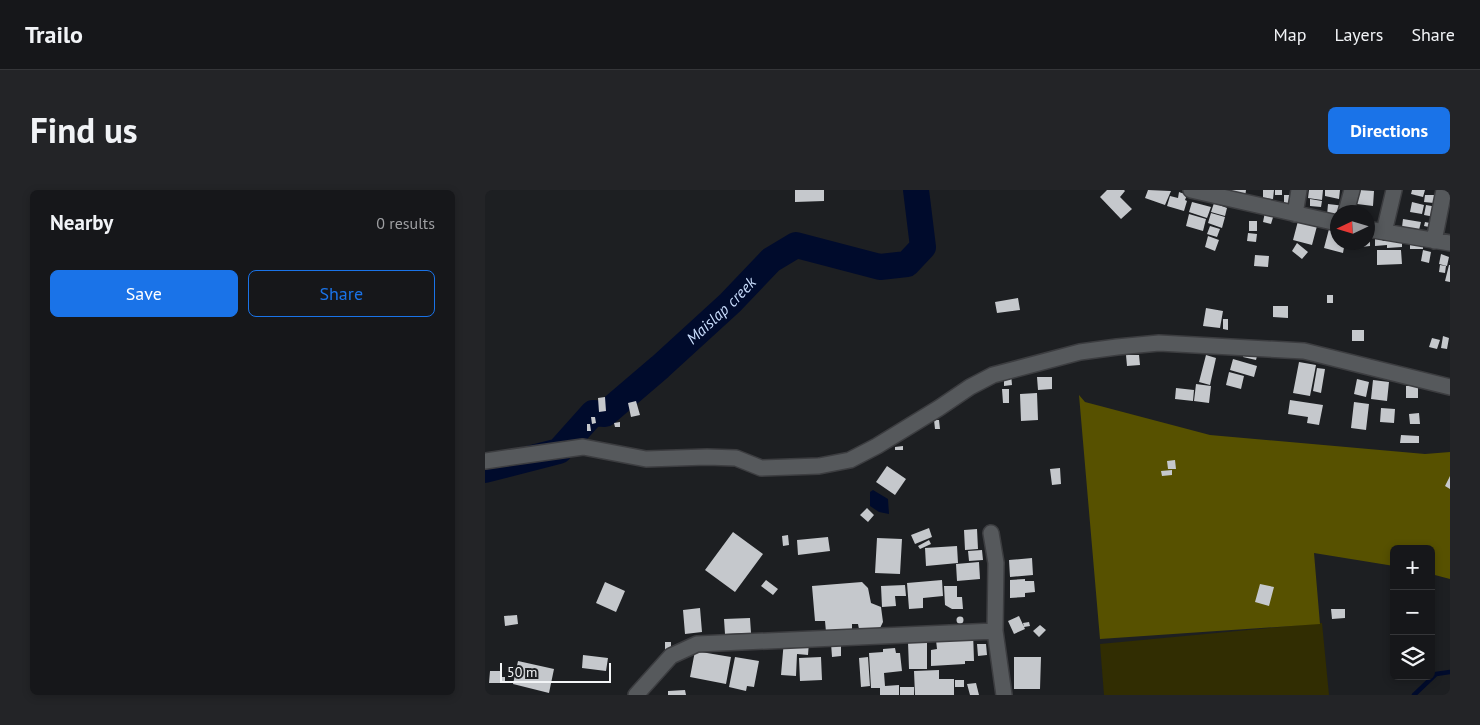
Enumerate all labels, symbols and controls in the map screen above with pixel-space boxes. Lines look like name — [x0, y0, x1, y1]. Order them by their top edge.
text: Trailo — [25, 19, 83, 50]
text: Map — [1274, 23, 1306, 46]
text: Layers — [1334, 23, 1383, 46]
text: Share — [1411, 23, 1455, 46]
text: Find us — [30, 107, 138, 153]
button: Directions — [1328, 107, 1450, 154]
north arrow — [1330, 205, 1375, 250]
text: Nearby — [50, 209, 113, 236]
text: 0 results — [376, 213, 435, 233]
button: Save — [50, 270, 238, 317]
button: Share — [248, 270, 435, 317]
water label: Maislap creek — [682, 272, 760, 348]
map controls — [1390, 545, 1435, 680]
button: + — [1390, 545, 1435, 590]
button: − — [1390, 590, 1435, 635]
button: layers — [1390, 635, 1435, 680]
scale bar — [500, 660, 611, 683]
text: 50 m — [507, 663, 537, 681]

